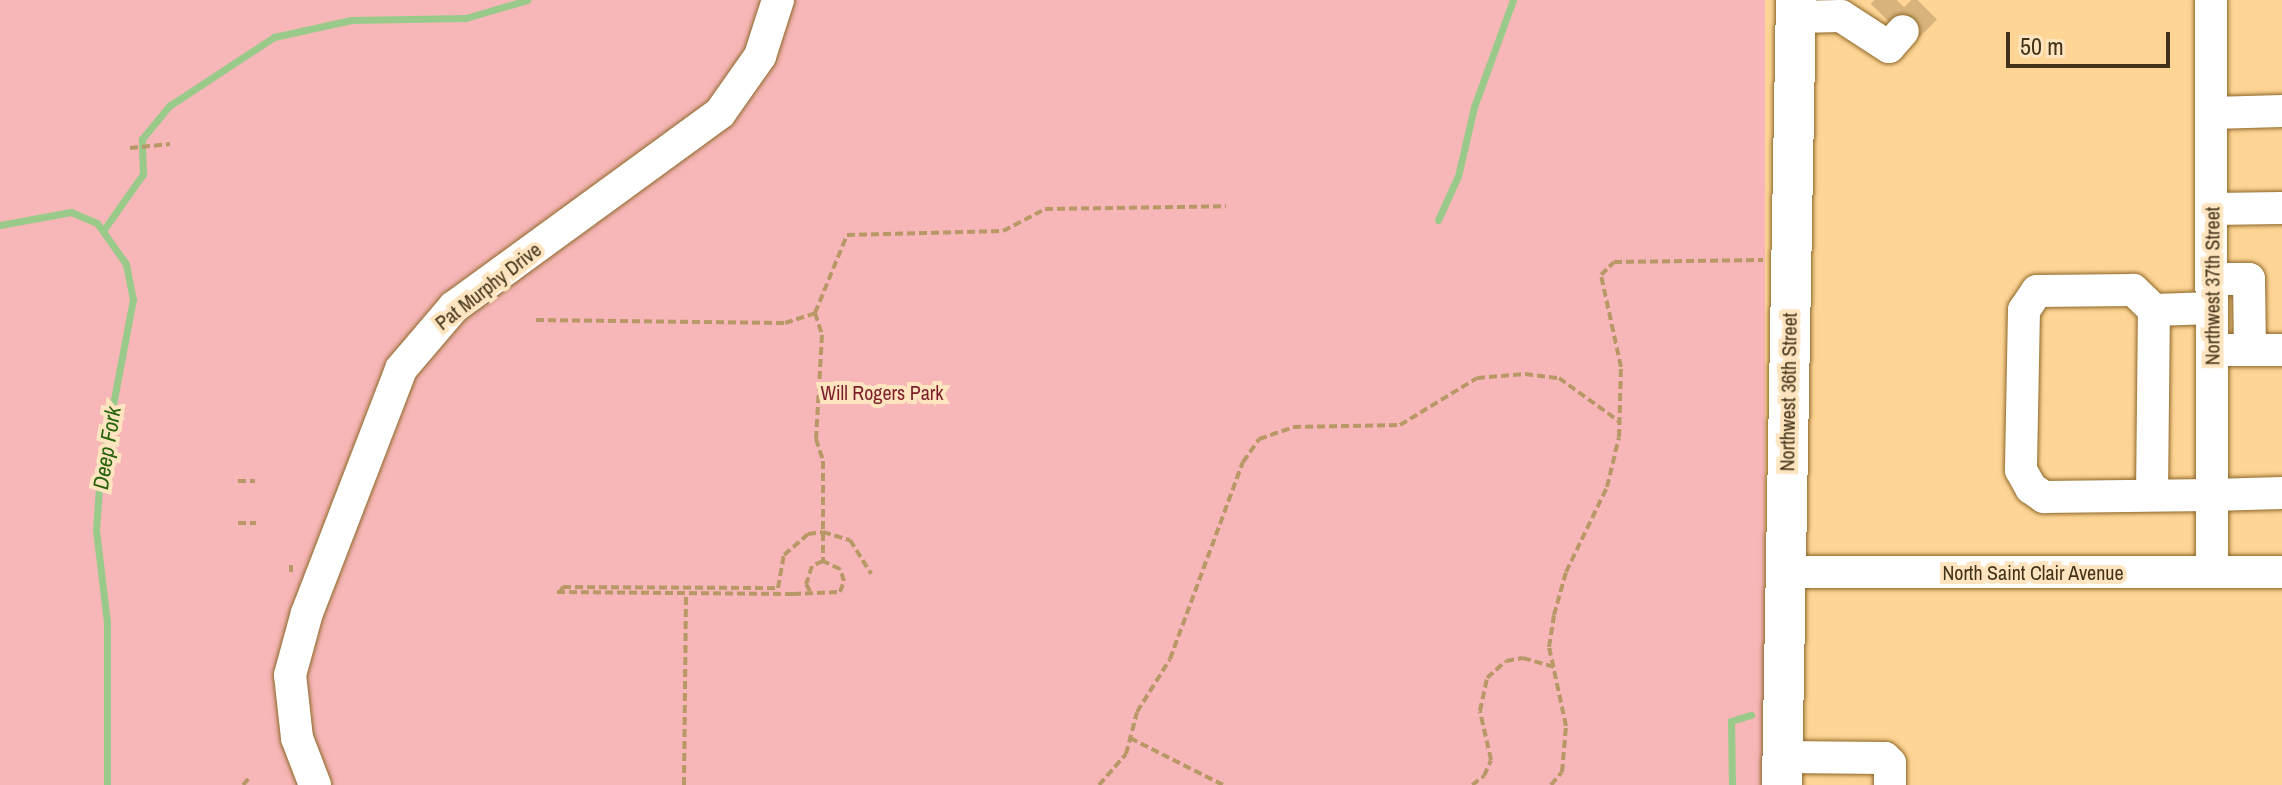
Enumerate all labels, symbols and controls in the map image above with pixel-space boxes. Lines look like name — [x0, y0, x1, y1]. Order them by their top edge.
scale bar — [2010, 16, 2174, 66]
text: 50 m — [2020, 30, 2064, 62]
street label: Northwest 37th Street — [2200, 207, 2224, 365]
street label: Pat Murphy Drive — [430, 237, 546, 335]
street label: Northwest 36th Street — [1775, 312, 1801, 472]
park label: Will Rogers Park — [820, 380, 944, 404]
water label: Deep Fork — [87, 405, 127, 491]
street label: North Saint Clair Avenue — [1942, 560, 2124, 584]

